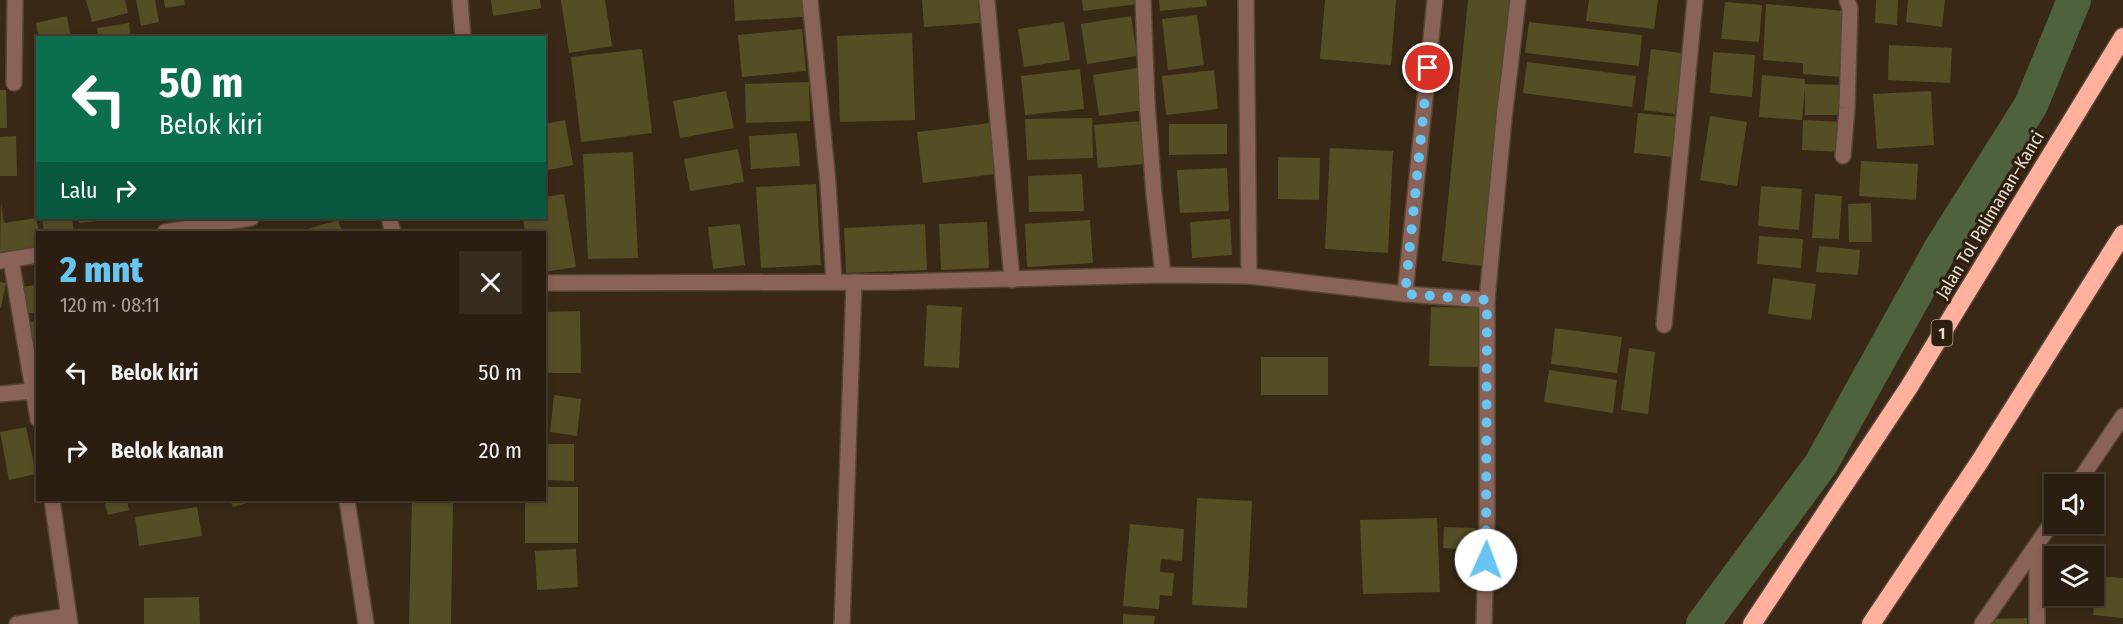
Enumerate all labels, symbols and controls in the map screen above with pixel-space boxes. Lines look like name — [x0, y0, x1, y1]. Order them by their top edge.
pin — [1402, 42, 1453, 93]
icon: arrive — [1411, 51, 1444, 84]
text: 50 m — [159, 58, 243, 108]
icon: left — [60, 60, 138, 138]
text: Belok kiri — [159, 109, 263, 141]
street label: Jalan Tol Palimanan–Kanci — [1931, 127, 2049, 303]
icon: right — [109, 174, 142, 207]
text: Lalu — [60, 177, 97, 204]
text: 2 mnt — [60, 248, 143, 292]
button: close — [459, 251, 522, 314]
text: 120 m · 08:11 — [60, 293, 160, 317]
road number: 1 — [1932, 320, 1952, 346]
icon: left — [60, 356, 93, 389]
text: Belok kiri — [111, 359, 199, 386]
text: 50 m — [478, 359, 522, 386]
icon: right — [60, 434, 93, 467]
text: Belok kanan — [111, 437, 224, 464]
text: 20 m — [479, 437, 522, 464]
map controls — [2044, 474, 2104, 606]
button: sound — [2044, 474, 2104, 534]
position arrow — [1454, 528, 1518, 592]
button: layers — [2044, 546, 2104, 606]

